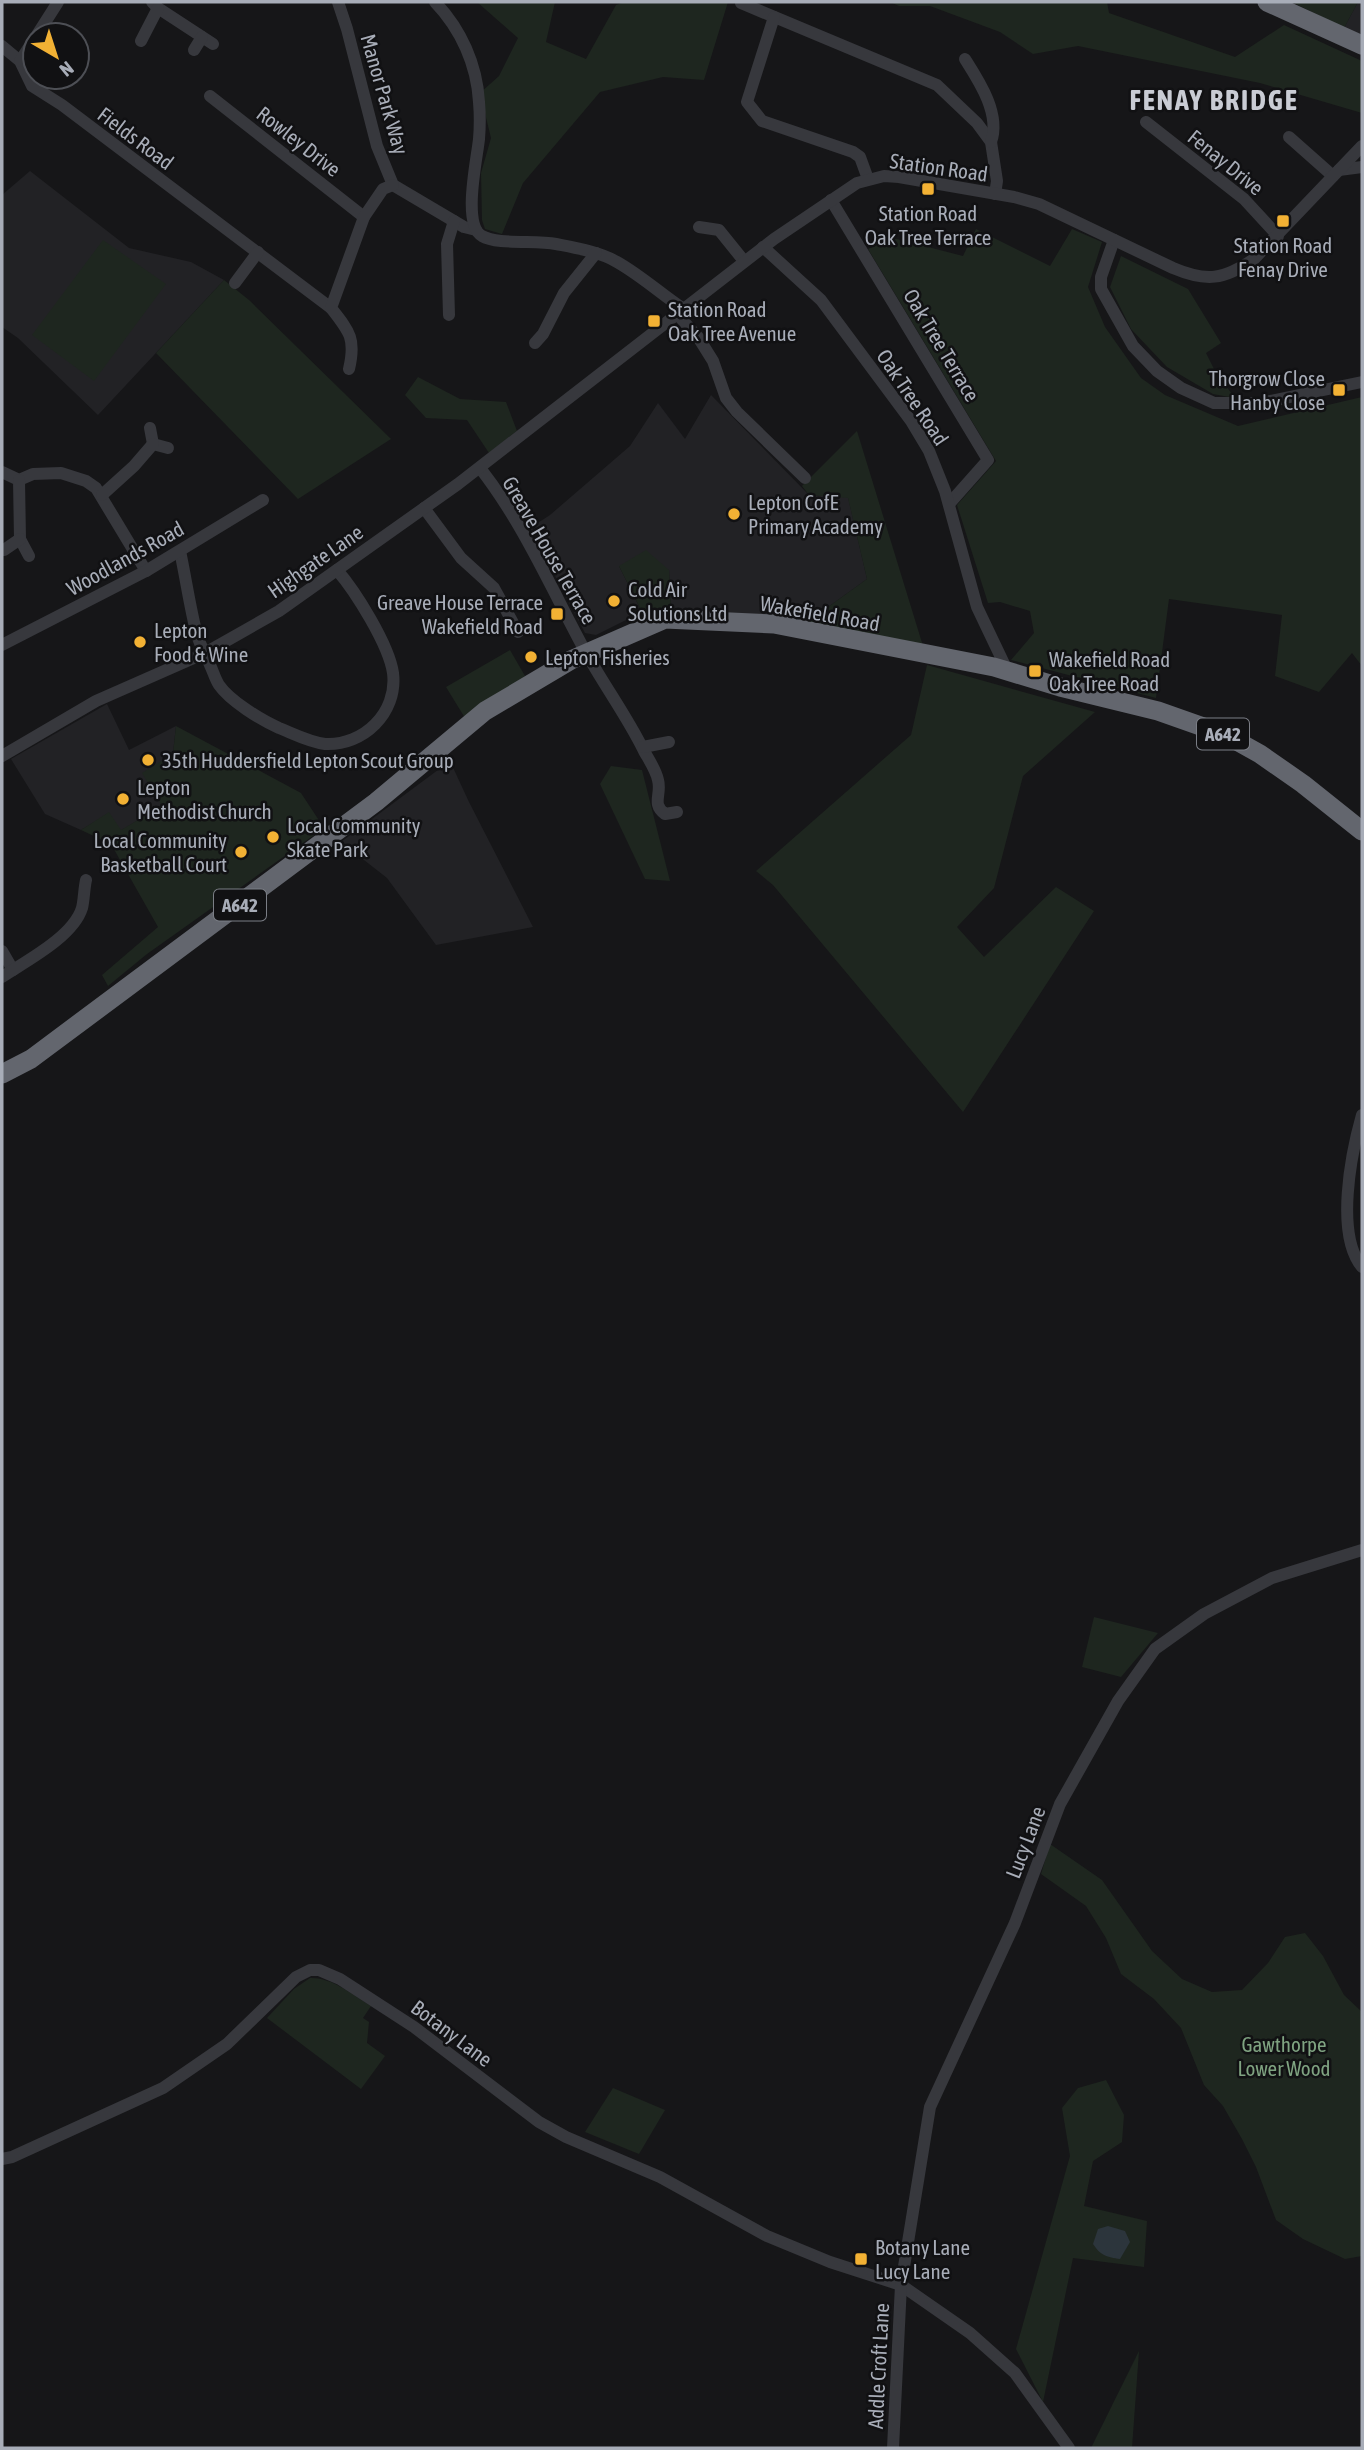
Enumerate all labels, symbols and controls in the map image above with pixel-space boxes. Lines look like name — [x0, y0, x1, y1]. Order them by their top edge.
north arrow — [21, 21, 91, 91]
street label: Manor Park Way — [356, 31, 414, 157]
text: N — [55, 57, 78, 81]
district label: FENAY BRIDGE — [1129, 84, 1299, 116]
street label: Rowley Drive — [252, 101, 346, 181]
street label: Fields Road — [93, 102, 179, 174]
street label: Fenay Drive — [1184, 124, 1268, 200]
street label: Station Road — [889, 148, 989, 186]
marker: Station Road Oak Tree Terrace — [920, 181, 936, 197]
place label: Station Road Oak Tree Terrace — [865, 201, 991, 249]
marker: Station Road Fenay Drive — [1275, 213, 1291, 229]
place label: Station Road Fenay Drive — [1234, 233, 1332, 281]
street label: Oak Tree Terrace — [899, 285, 985, 405]
place label: Station Road Oak Tree Avenue — [668, 297, 796, 345]
marker: Station Road Oak Tree Avenue — [646, 313, 662, 329]
street label: Oak Tree Road — [872, 345, 954, 449]
place label: Thorgrow Close Hanby Close — [1209, 366, 1325, 414]
marker: Thorgrow Close Hanby Close — [1331, 382, 1347, 398]
street label: Greave House Terrace — [498, 472, 602, 628]
place label: Lepton CofE Primary Academy — [748, 490, 883, 538]
marker: Lepton CofE Primary Academy — [726, 506, 742, 522]
street label: Woodlands Road — [62, 516, 188, 600]
street label: Highgate Lane — [263, 519, 367, 603]
place label: Cold Air Solutions Ltd — [628, 577, 728, 625]
place label: Greave House Terrace Wakefield Road — [377, 590, 543, 638]
street label: Wakefield Road — [758, 591, 882, 635]
marker: Cold Air Solutions Ltd — [606, 593, 622, 609]
marker: Greave House Terrace Wakefield Road — [549, 606, 565, 622]
place label: Lepton Food & Wine — [154, 618, 248, 666]
marker: Lepton Food & Wine — [132, 634, 148, 650]
place label: Lepton Fisheries — [545, 645, 670, 669]
place label: Wakefield Road Oak Tree Road — [1049, 647, 1170, 695]
marker: Lepton Fisheries — [523, 649, 539, 665]
marker: Wakefield Road Oak Tree Road — [1027, 663, 1043, 679]
road number: A642 — [1197, 719, 1249, 750]
place label: 35th Huddersfield Lepton Scout Group — [162, 748, 454, 772]
marker: 35th Huddersfield Lepton Scout Group — [140, 752, 156, 768]
place label: Lepton Methodist Church — [137, 775, 272, 823]
marker: Lepton Methodist Church — [115, 791, 131, 807]
place label: Local Community Skate Park — [287, 813, 421, 861]
place label: Local Community Basketball Court — [94, 828, 227, 876]
marker: Local Community Skate Park — [265, 829, 281, 845]
marker: Local Community Basketball Court — [233, 844, 249, 860]
road number: A642 — [214, 890, 266, 920]
street label: Lucy Lane — [1000, 1803, 1050, 1881]
street label: Botany Lane — [407, 1995, 497, 2071]
park label: Gawthorpe Lower Wood — [1237, 2032, 1331, 2080]
place label: Botany Lane Lucy Lane — [875, 2235, 970, 2283]
marker: Botany Lane Lucy Lane — [853, 2251, 869, 2267]
street label: Addle Croft Lane — [863, 2303, 893, 2429]

